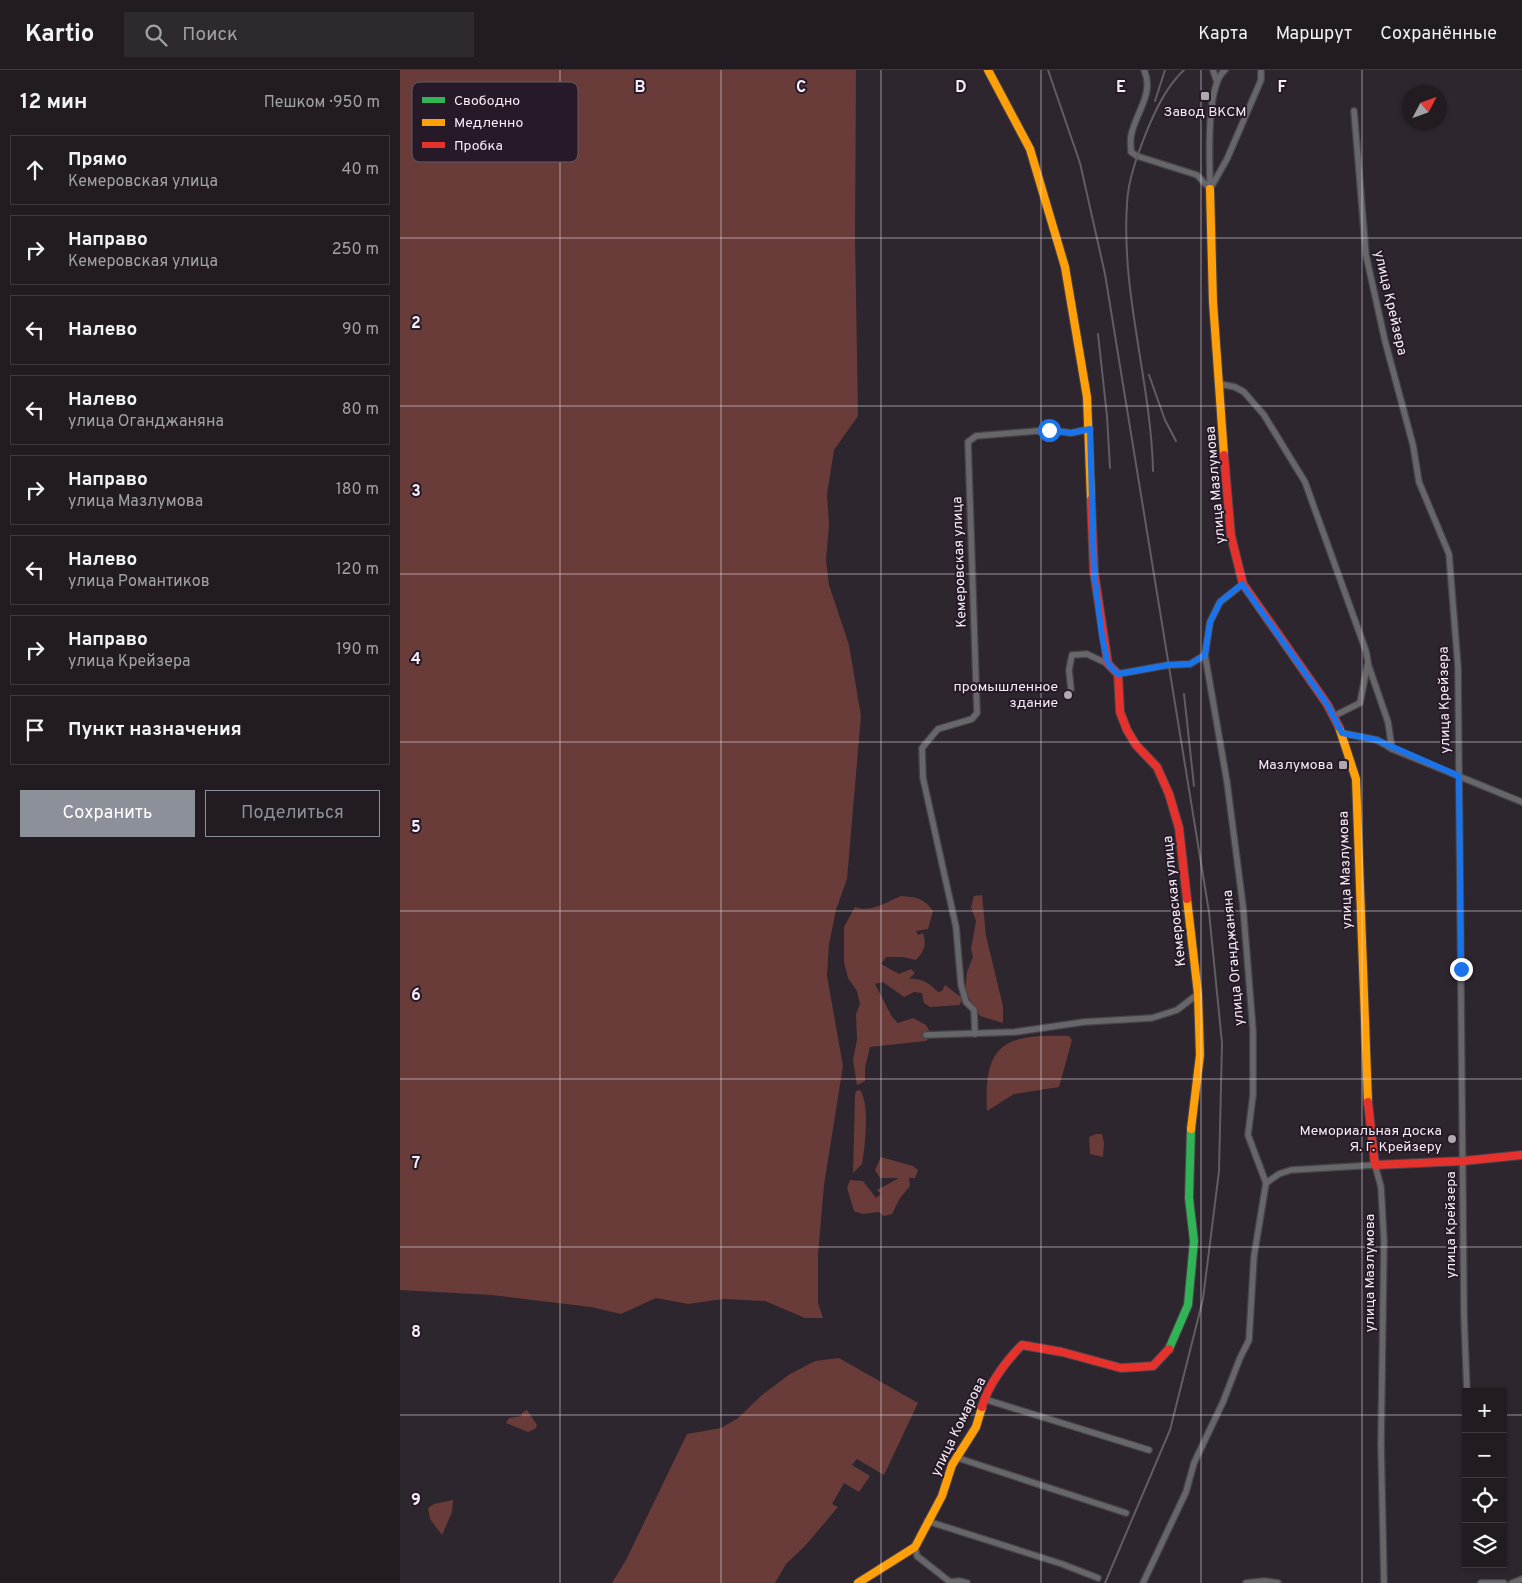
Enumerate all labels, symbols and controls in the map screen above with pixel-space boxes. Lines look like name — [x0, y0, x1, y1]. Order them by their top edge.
search box — [124, 12, 474, 57]
text: Kartio — [25, 20, 94, 50]
icon: search — [142, 21, 170, 49]
text: Поиск — [182, 23, 238, 47]
text: Карта — [1198, 23, 1248, 46]
text: Маршрут — [1276, 23, 1352, 46]
text: Сохранённые — [1380, 23, 1497, 46]
text: B — [634, 78, 646, 98]
text: C — [796, 78, 806, 98]
text: D — [955, 78, 967, 98]
text: E — [1116, 78, 1126, 98]
text: F — [1277, 78, 1287, 98]
legend — [412, 82, 578, 162]
north arrow — [1402, 85, 1447, 130]
text: 12 мин — [20, 89, 87, 116]
marker: Завод ВКСМ — [1199, 90, 1211, 102]
text: Пешком · 950 m — [264, 93, 380, 113]
text: Свободно — [454, 93, 520, 110]
place label: Завод ВКСМ — [1164, 104, 1246, 121]
text: Медленно — [454, 115, 523, 132]
text: Пробка — [454, 138, 503, 155]
text: Прямо — [68, 148, 127, 172]
icon: ahead — [21, 156, 49, 184]
text: 40 m — [341, 160, 379, 180]
text: Кемеровская улица — [68, 172, 218, 192]
text: Направо — [68, 228, 148, 252]
icon: right — [21, 236, 49, 264]
text: 250 m — [332, 240, 379, 260]
street label: улица Крейзера — [1370, 249, 1410, 357]
text: Кемеровская улица — [68, 252, 218, 272]
text: 2 — [411, 314, 421, 334]
icon: left — [21, 316, 49, 344]
text: Налево — [68, 318, 137, 342]
text: 90 m — [342, 320, 379, 340]
text: Налево — [68, 388, 137, 412]
icon: left — [21, 396, 49, 424]
text: 80 m — [342, 400, 379, 420]
text: улица Оганджаняна — [68, 412, 224, 432]
route start — [1038, 419, 1061, 442]
street label: улица Мазлумова — [1202, 425, 1230, 545]
text: Направо — [68, 468, 148, 492]
icon: right — [21, 476, 49, 504]
text: 180 m — [336, 480, 379, 500]
text: 3 — [411, 482, 421, 502]
text: улица Мазлумова — [68, 492, 203, 512]
street label: Кемеровская улица — [949, 496, 971, 628]
text: Налево — [68, 548, 137, 572]
icon: left — [21, 556, 49, 584]
text: 120 m — [336, 560, 379, 580]
text: улица Романтиков — [68, 572, 210, 592]
text: Направо — [68, 628, 148, 652]
icon: right — [21, 636, 49, 664]
text: 190 m — [336, 640, 379, 660]
street label: улица Крейзера — [1436, 646, 1454, 754]
text: 4 — [411, 650, 421, 670]
text: улица Крейзера — [68, 652, 191, 672]
place label: промышленное здание — [954, 679, 1058, 712]
marker: промышленное здание — [1062, 689, 1074, 701]
icon: arrive — [21, 716, 49, 744]
text: Пункт назначения — [68, 718, 242, 742]
place label: Мазлумова — [1258, 757, 1333, 774]
marker: Мазлумова — [1337, 759, 1349, 771]
button: Сохранить — [20, 790, 195, 837]
button: Поделиться — [205, 790, 380, 837]
street label: улица Мазлумова — [1335, 811, 1357, 929]
text: 5 — [411, 818, 421, 838]
street label: Кемеровская улица — [1160, 835, 1190, 967]
street label: улица Оганджаняна — [1220, 889, 1248, 1027]
route end — [1450, 958, 1473, 981]
text: 6 — [411, 986, 421, 1006]
place label: Мемориальная доска Я. Г. Крейзеру — [1299, 1123, 1442, 1156]
marker: Мемориальная доска Я. Г. Крейзеру — [1446, 1133, 1458, 1145]
text: 7 — [412, 1154, 420, 1174]
street label: улица Крейзера — [1443, 1171, 1460, 1279]
street label: улица Мазлумова — [1362, 1214, 1379, 1332]
text: 8 — [411, 1323, 421, 1343]
street label: улица Комарова — [928, 1375, 990, 1479]
map controls — [1462, 1388, 1507, 1568]
button: + — [1462, 1388, 1507, 1433]
button: − — [1462, 1433, 1507, 1478]
button: locate — [1462, 1478, 1507, 1523]
text: 9 — [411, 1491, 421, 1511]
button: layers — [1462, 1523, 1507, 1568]

